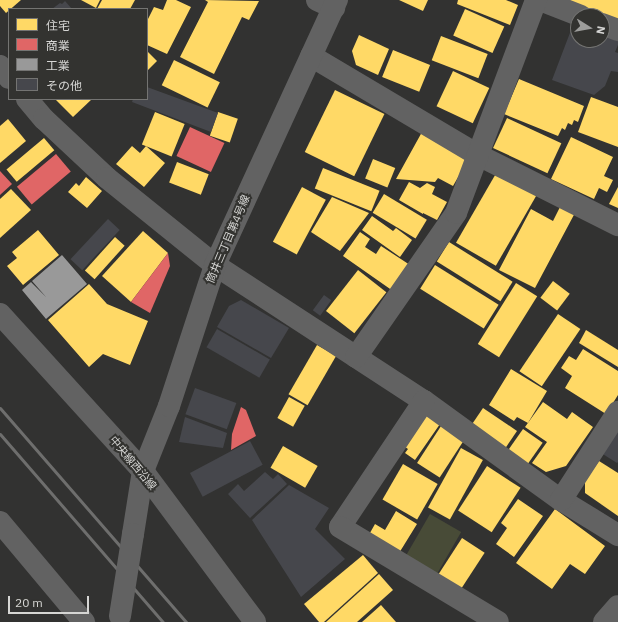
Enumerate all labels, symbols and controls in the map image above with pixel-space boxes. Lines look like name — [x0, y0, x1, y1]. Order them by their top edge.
legend — [8, 8, 148, 100]
north arrow — [570, 8, 610, 48]
text: 住宅 — [46, 18, 70, 33]
text: N — [593, 25, 608, 35]
text: 商業 — [46, 38, 70, 53]
text: 工業 — [46, 58, 70, 73]
text: その他 — [46, 78, 82, 93]
street label: 筒井三丁目第4号線 — [203, 193, 253, 285]
street label: 中央線西沿線 — [107, 433, 159, 493]
scale bar — [10, 588, 91, 614]
text: 20 m — [15, 595, 43, 610]

